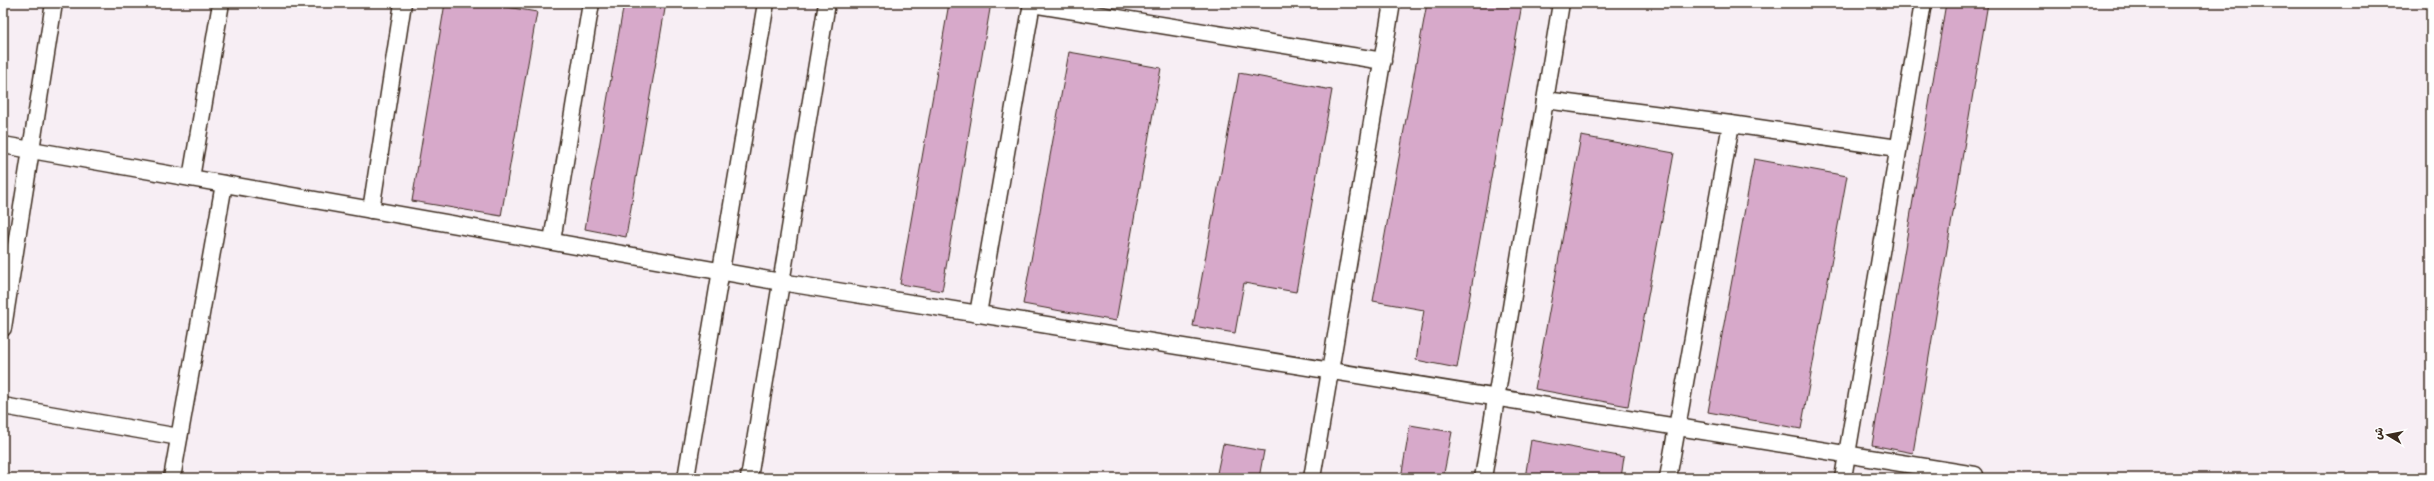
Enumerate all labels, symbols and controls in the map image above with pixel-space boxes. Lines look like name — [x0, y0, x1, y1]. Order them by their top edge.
north arrow — [2368, 415, 2408, 455]
text: ش — [2371, 426, 2389, 441]

